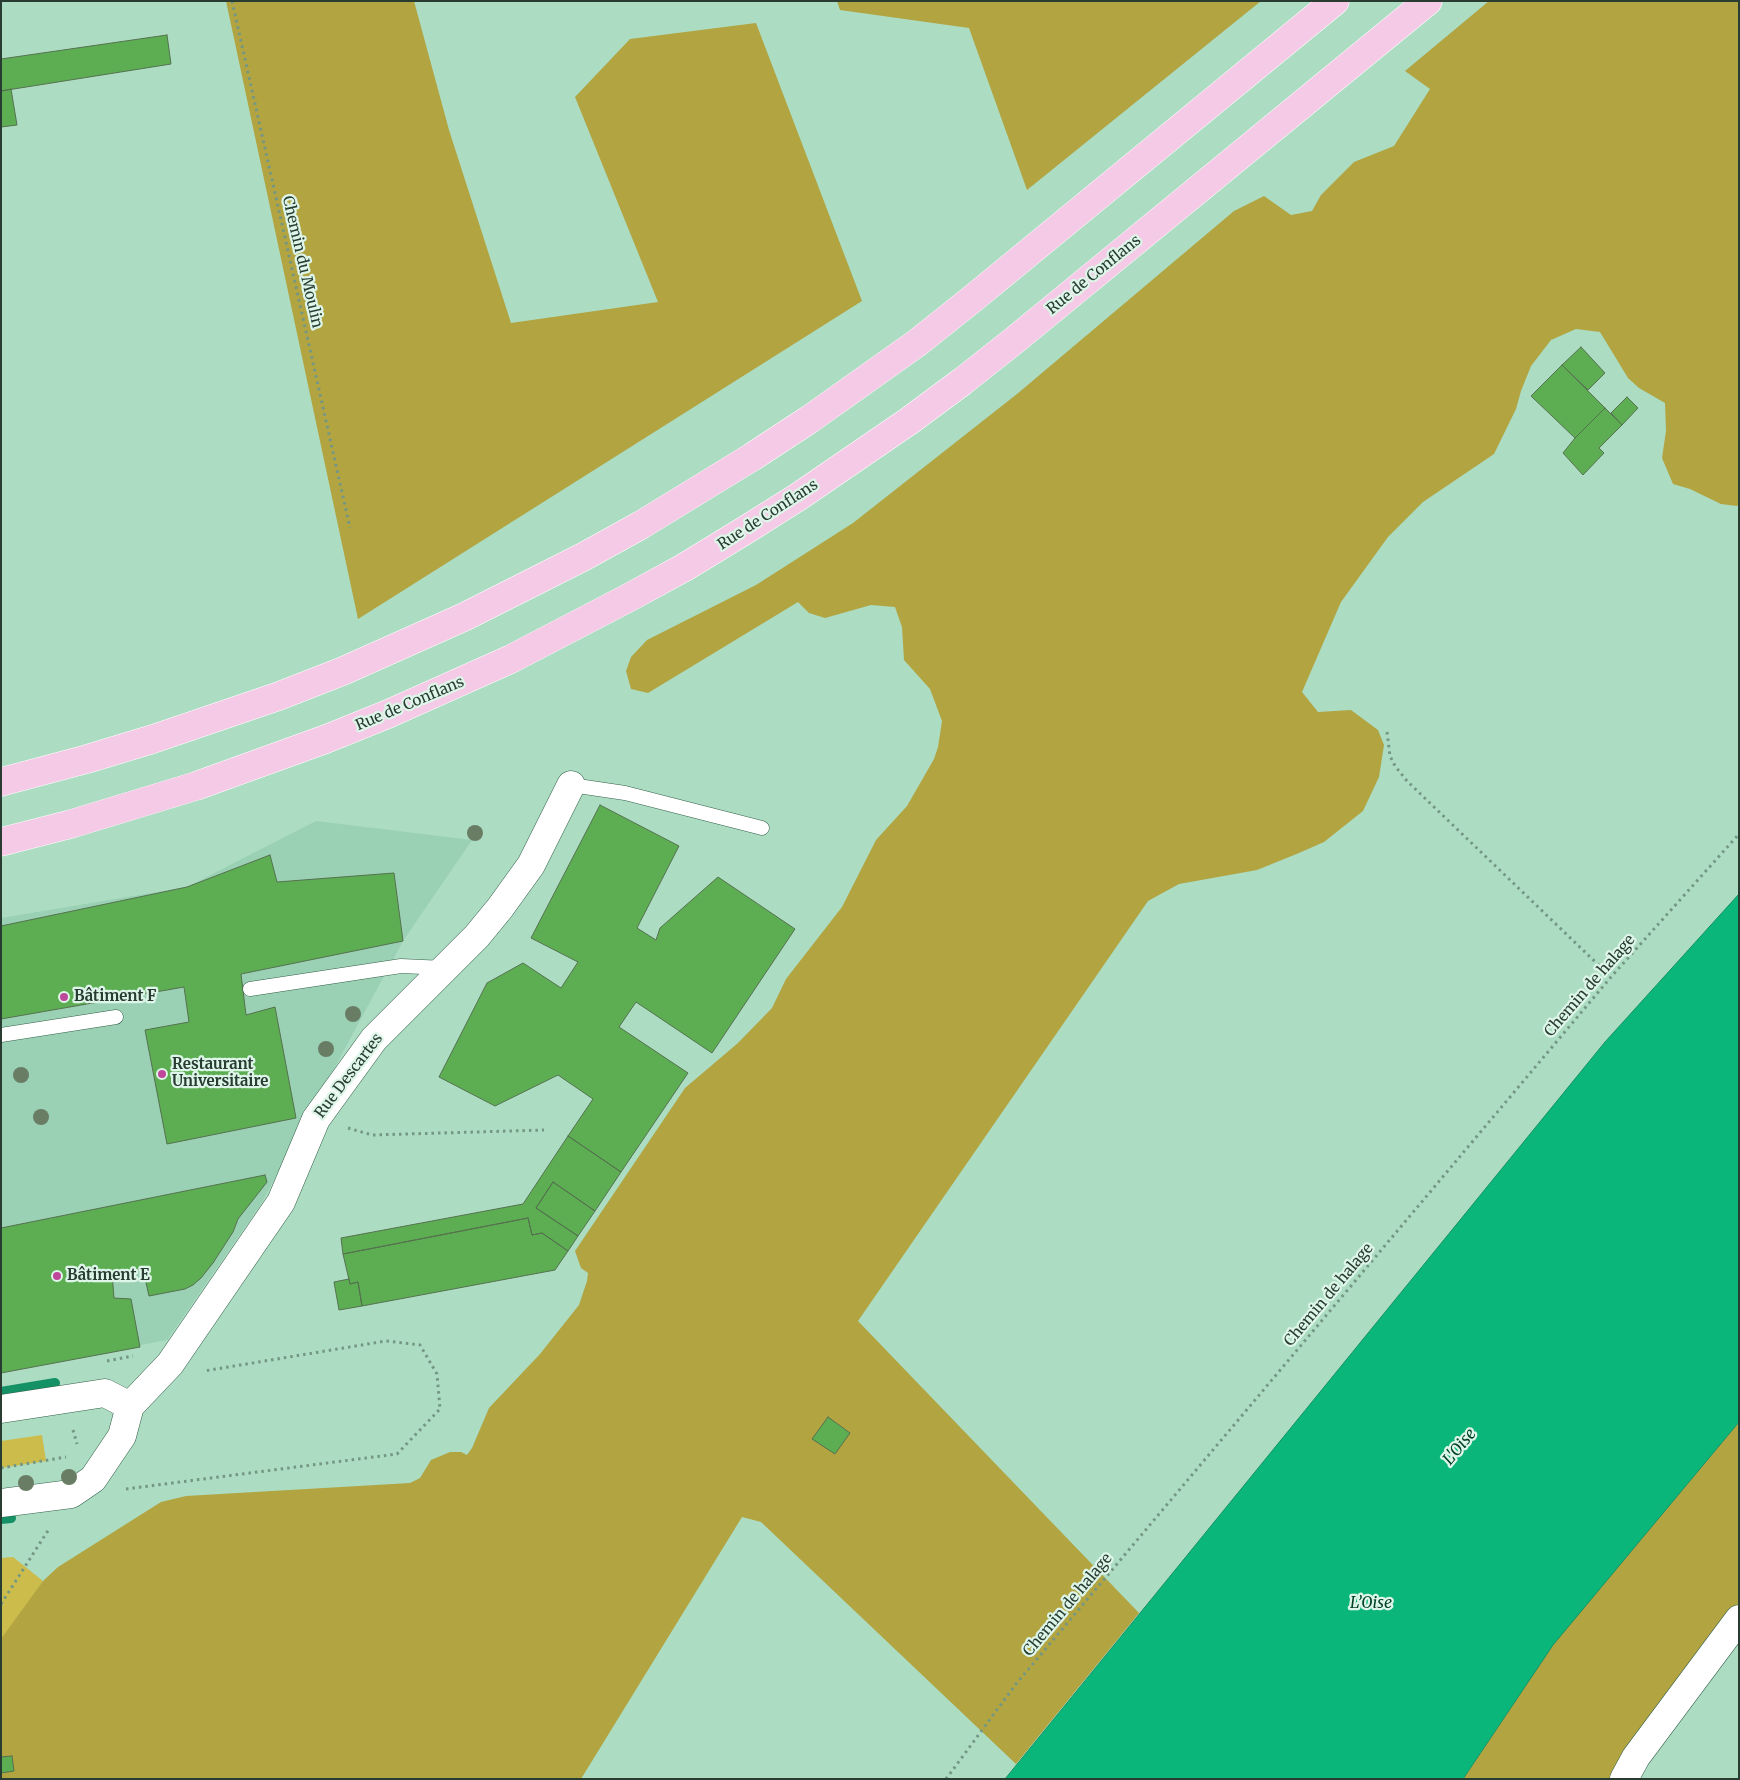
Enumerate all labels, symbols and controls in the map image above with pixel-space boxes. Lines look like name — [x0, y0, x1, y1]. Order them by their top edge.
street label: Chemin du Moulin — [278, 194, 326, 330]
street label: Rue de Conflans — [1043, 232, 1145, 318]
street label: Rue de Conflans — [715, 476, 821, 554]
street label: Rue de Conflans — [353, 673, 467, 735]
street label: Chemin de halage — [1541, 931, 1639, 1041]
place label: Bâtiment F — [74, 988, 156, 1006]
marker: Bâtiment F — [58, 991, 70, 1003]
street label: Rue Descartes — [311, 1030, 387, 1122]
place label: Restaurant Universitaire — [172, 1056, 268, 1091]
marker: Restaurant Universitaire — [156, 1068, 168, 1080]
street label: Chemin de halage — [1281, 1240, 1377, 1350]
place label: Bâtiment E — [67, 1267, 150, 1285]
marker: Bâtiment E — [51, 1270, 63, 1282]
water label: L'Oise — [1439, 1425, 1481, 1469]
street label: Chemin de halage — [1020, 1550, 1116, 1660]
water label: L’Oise — [1350, 1593, 1392, 1613]

